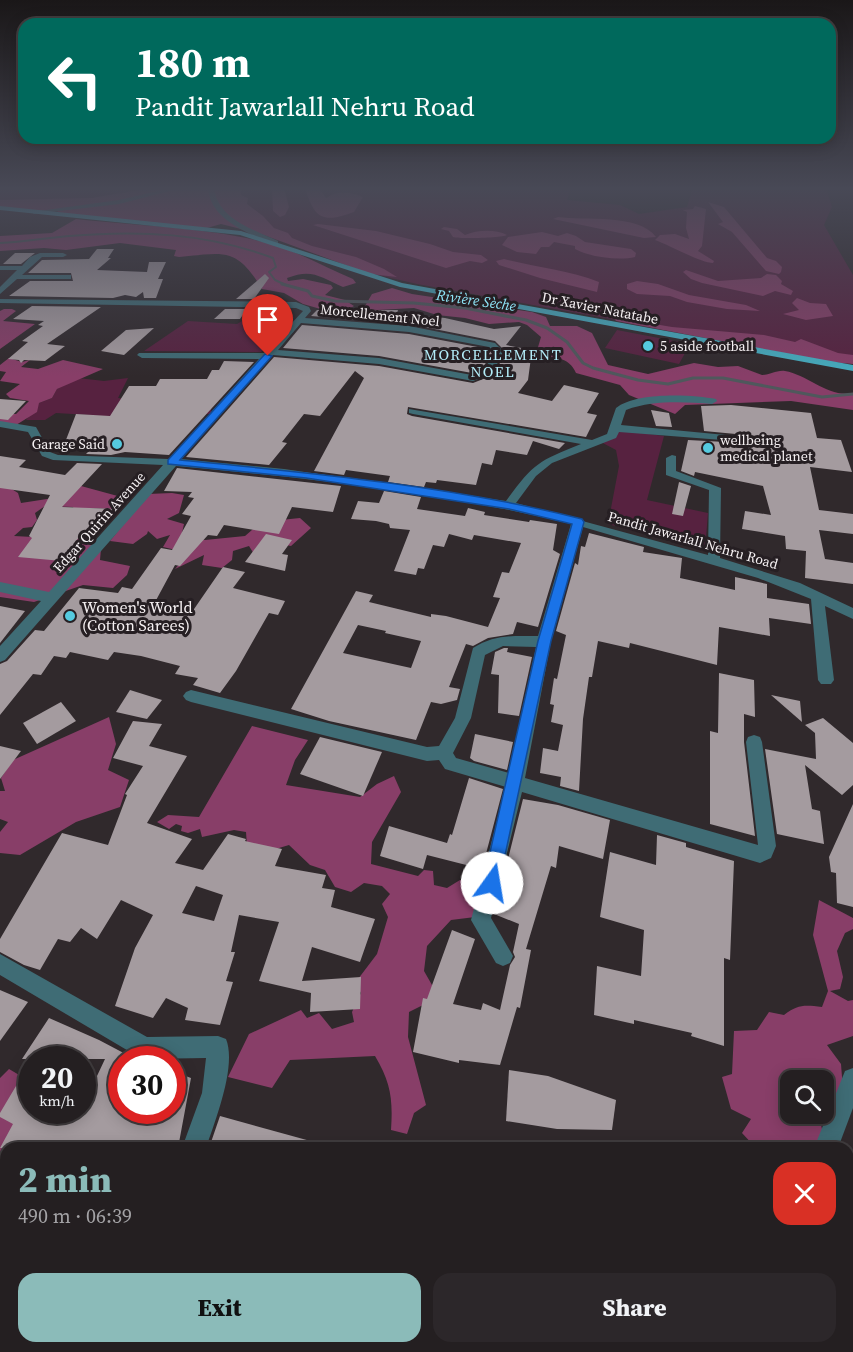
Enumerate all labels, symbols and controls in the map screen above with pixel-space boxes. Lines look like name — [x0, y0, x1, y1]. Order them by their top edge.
text: 180 m — [135, 33, 250, 91]
icon: left — [36, 42, 114, 120]
text: Pandit Jawarlall Nehru Road — [135, 88, 475, 125]
water label: Rivière Sèche — [434, 284, 517, 316]
street label: Dr Xavier Natatabe — [540, 287, 660, 329]
pin — [242, 294, 293, 356]
street label: Morcellement Noel — [319, 299, 441, 331]
icon: arrive — [251, 303, 284, 336]
place label: 5 aside football — [660, 336, 754, 356]
marker: 5 aside football — [641, 339, 655, 353]
district label: MORCELLEMENT NOEL — [424, 344, 562, 382]
place label: wellbeing medical planet — [720, 430, 813, 466]
place label: Garage Said — [32, 434, 105, 454]
marker: Garage Said — [110, 437, 124, 451]
marker: wellbeing medical planet — [701, 441, 715, 455]
street label: Edgar Quirin Avenue — [48, 467, 150, 577]
street label: Pandit Jawarlall Nehru Road — [606, 506, 780, 574]
place label: Women's World (Cotton Sarees) — [82, 596, 193, 636]
marker: Women's World (Cotton Sarees) — [63, 609, 77, 623]
position arrow — [460, 851, 524, 915]
speed limit sign: 30 — [108, 1046, 186, 1124]
text: 20 — [41, 1057, 73, 1098]
map controls — [780, 1070, 834, 1124]
button: search — [780, 1070, 834, 1124]
text: km/h — [39, 1090, 75, 1111]
text: 2 min — [18, 1155, 112, 1204]
button: close — [773, 1162, 836, 1225]
text: 490 m · 06:39 — [18, 1202, 132, 1230]
button: Exit — [18, 1273, 421, 1342]
button: Share — [433, 1273, 836, 1342]

